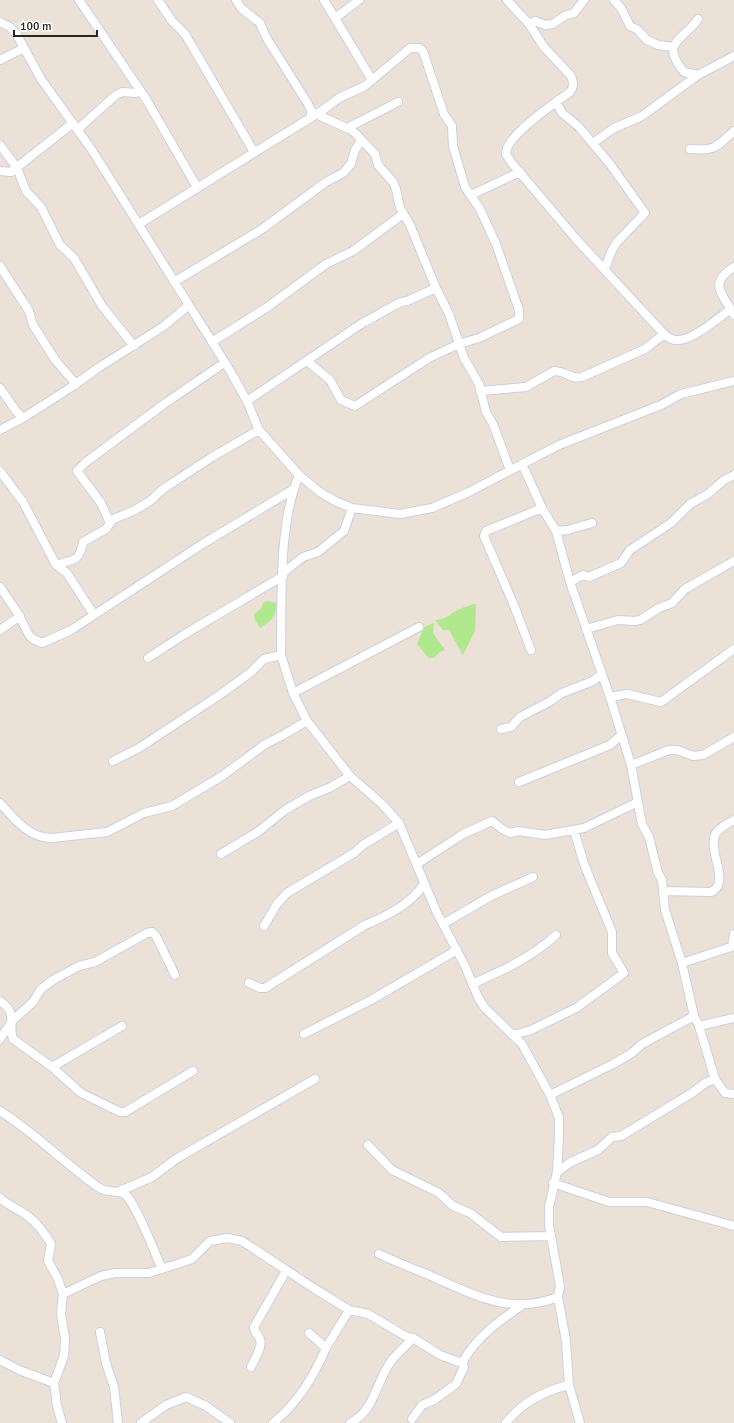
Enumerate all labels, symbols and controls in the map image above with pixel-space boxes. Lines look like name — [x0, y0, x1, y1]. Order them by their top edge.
scale bar — [14, 12, 97, 38]
text: 100 m — [20, 19, 52, 34]

